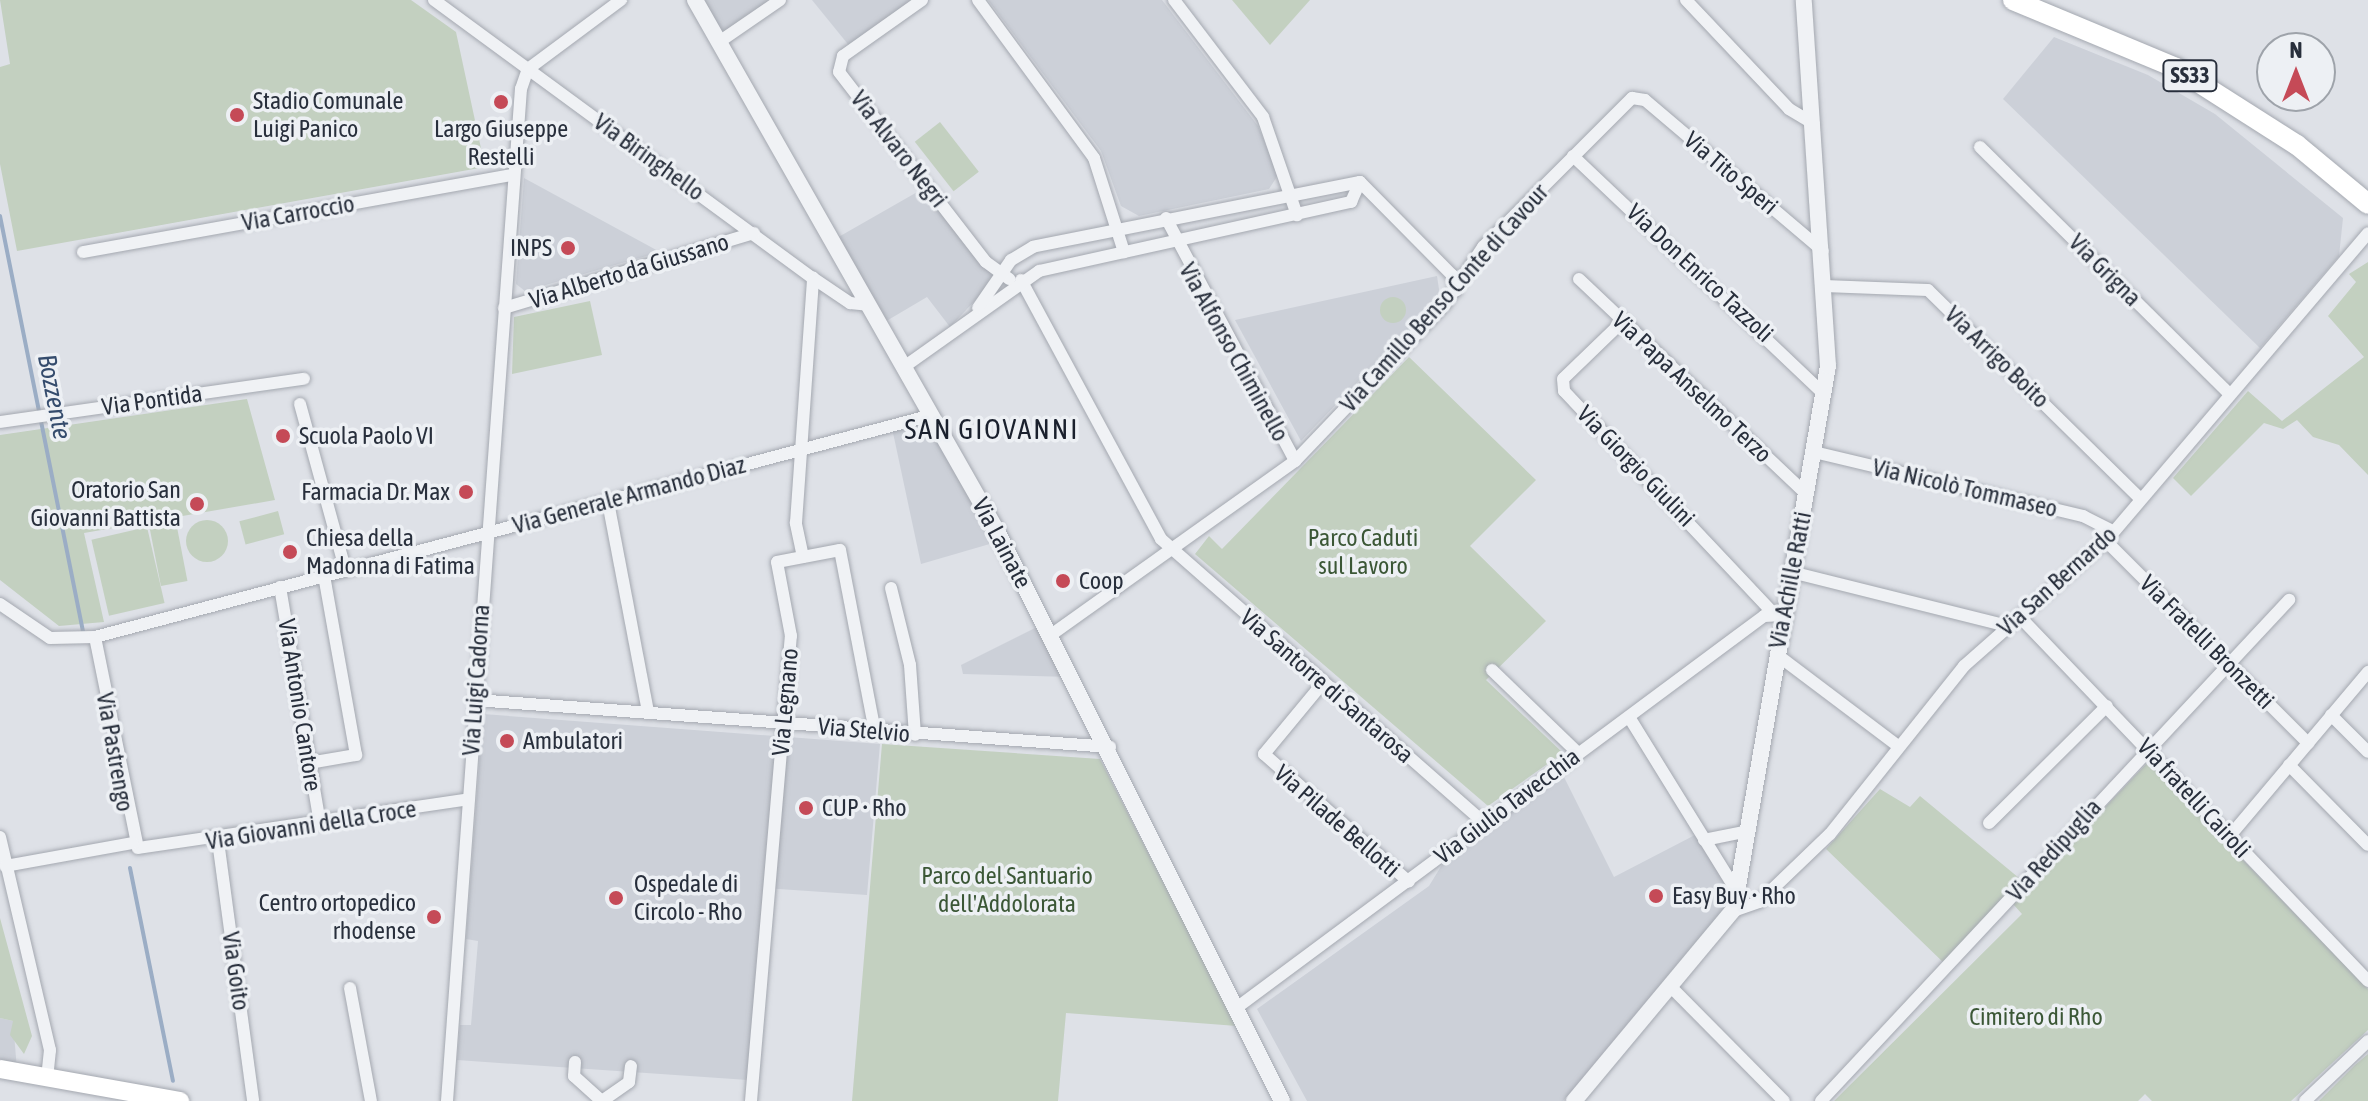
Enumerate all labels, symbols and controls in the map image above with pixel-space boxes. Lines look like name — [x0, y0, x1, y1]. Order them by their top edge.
north arrow — [2256, 32, 2336, 112]
text: N — [2290, 37, 2302, 63]
road number: SS33 — [2162, 58, 2218, 94]
street label: Via Alvaro Negri — [845, 85, 953, 213]
place label: Stadio Comunale Luigi Panico — [253, 87, 403, 143]
marker: Largo Giuseppe Restelli — [492, 93, 510, 111]
marker: Stadio Comunale Luigi Panico — [228, 106, 246, 124]
street label: Via Biringhello — [588, 107, 710, 207]
place label: Largo Giuseppe Restelli — [434, 115, 568, 171]
street label: Via Tito Speri — [1678, 125, 1784, 221]
street label: Via Camillo Benso Conte di Cavour — [1334, 178, 1554, 418]
street label: Via Carroccio — [240, 189, 356, 237]
street label: Via Don Enrico Tazzoli — [1621, 198, 1779, 348]
street label: Via Alberto da Giussano — [526, 227, 732, 315]
street label: Via Grigna — [2063, 228, 2147, 312]
place label: INPS — [510, 234, 552, 262]
marker: INPS — [559, 239, 577, 257]
street label: Via Alfonso Chiminello — [1173, 258, 1295, 446]
street label: Via Arrigo Boito — [1939, 300, 2055, 414]
street label: Via Papa Anselmo Terzo — [1606, 306, 1778, 468]
water label: Bozzente — [30, 352, 78, 442]
street label: Via Pontida — [100, 379, 204, 421]
street label: Via Giorgio Giulini — [1571, 400, 1701, 532]
district label: SAN GIOVANNI — [905, 412, 1079, 446]
place label: Scuola Paolo VI — [299, 422, 434, 450]
marker: Scuola Paolo VI — [274, 427, 292, 445]
street label: Via Generale Armando Diaz — [510, 450, 748, 540]
street label: Via Nicolò Tommaseo — [1870, 453, 2060, 523]
place label: Oratorio San Giovanni Battista — [30, 476, 181, 532]
place label: Farmacia Dr. Max — [301, 478, 450, 506]
marker: Farmacia Dr. Max — [457, 483, 475, 501]
street label: Via Lainate — [966, 493, 1038, 593]
marker: Oratorio San Giovanni Battista — [188, 495, 206, 513]
street label: Via Achille Ratti — [1763, 509, 1817, 651]
street label: Via San Bernardo — [1992, 520, 2122, 642]
place label: Chiesa della Madonna di Fatima — [306, 524, 475, 580]
park label: Parco Caduti sul Lavoro — [1308, 524, 1418, 580]
marker: Chiesa della Madonna di Fatima — [281, 543, 299, 561]
place label: Coop — [1079, 567, 1124, 595]
street label: Via Fratelli Bronzetti — [2134, 569, 2280, 715]
marker: Coop — [1054, 572, 1072, 590]
street label: Via Luigi Cadorna — [456, 603, 496, 757]
street label: Via Santorre di Santarosa — [1235, 603, 1419, 769]
street label: Via Antonio Cantore — [272, 617, 328, 793]
street label: Via Legnano — [766, 647, 804, 757]
street label: Via Pastrengo — [90, 690, 140, 814]
street label: Via Stelvio — [817, 712, 911, 748]
place label: Ambulatori — [523, 727, 623, 755]
marker: Ambulatori — [498, 732, 516, 750]
street label: Via fratelli Cairoli — [2131, 732, 2257, 864]
street label: Via Giulio Tavecchia — [1429, 742, 1585, 870]
street label: Via Pilade Bellotti — [1268, 759, 1406, 883]
street label: Via Redipuglia — [2001, 793, 2107, 907]
street label: Via Giovanni della Croce — [204, 794, 418, 856]
place label: CUP • Rho — [822, 794, 907, 822]
marker: CUP • Rho — [797, 799, 815, 817]
park label: Parco del Santuario dell'Addolorata — [921, 862, 1093, 918]
place label: Ospedale di Circolo - Rho — [634, 870, 742, 926]
place label: Easy Buy • Rho — [1672, 882, 1796, 910]
marker: Ospedale di Circolo - Rho — [605, 887, 627, 909]
marker: Easy Buy • Rho — [1647, 887, 1665, 905]
place label: Centro ortopedico rhodense — [259, 889, 416, 945]
marker: Centro ortopedico rhodense — [423, 906, 445, 928]
street label: Via Goito — [216, 930, 256, 1012]
park label: Cimitero di Rho — [1969, 1003, 2103, 1031]

